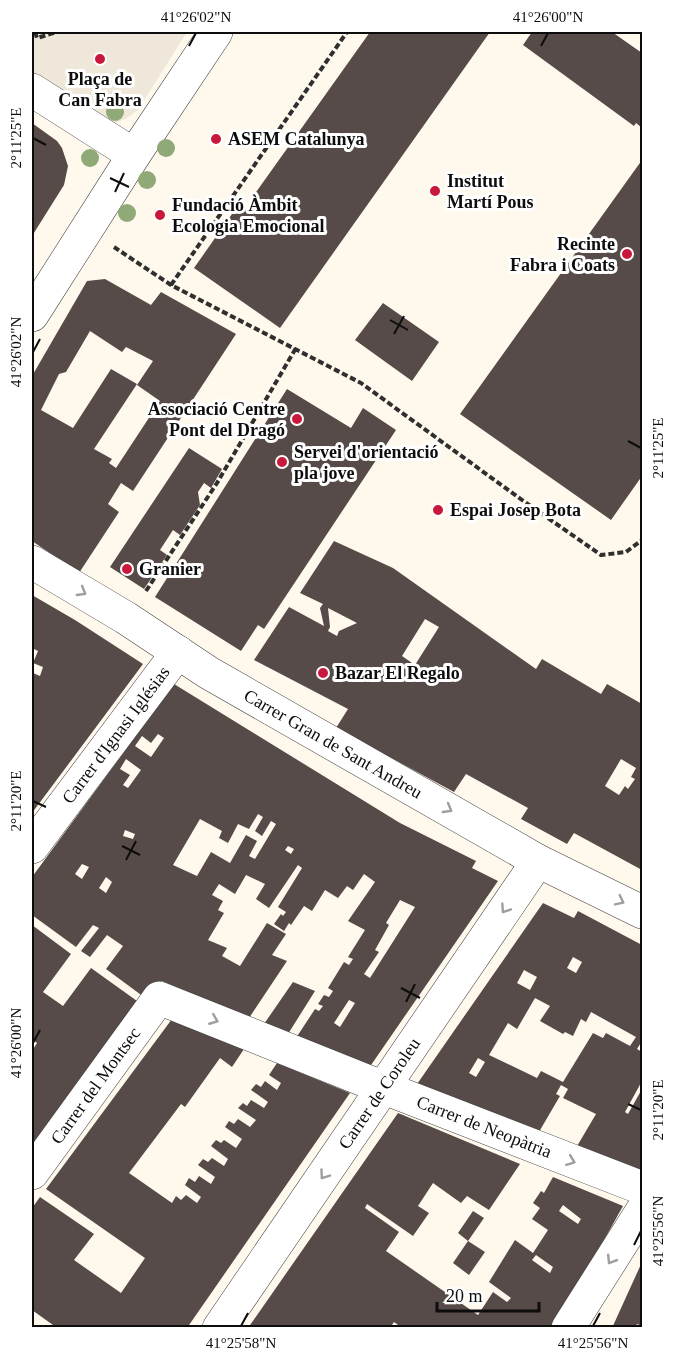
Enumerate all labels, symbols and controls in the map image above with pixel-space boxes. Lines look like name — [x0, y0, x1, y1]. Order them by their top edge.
text: 41°26'02"N — [161, 9, 231, 25]
text: 41°26'00"N — [513, 9, 583, 25]
marker: Plaça de Can Fabra — [93, 52, 107, 66]
place label: Plaça de Can Fabra — [58, 69, 142, 110]
text: 2°11'25"E — [8, 108, 24, 168]
place label: ASEM Catalunya — [228, 129, 365, 149]
marker: ASEM Catalunya — [209, 132, 223, 146]
place label: Institut Martí Pous — [447, 171, 533, 212]
marker: Institut Martí Pous — [428, 184, 442, 198]
place label: Fundació Àmbit Ecologia Emocional — [172, 194, 325, 236]
marker: Fundació Àmbit Ecologia Emocional — [153, 208, 167, 222]
place label: Recinte Fabra i Coats — [510, 234, 615, 275]
marker: Recinte Fabra i Coats — [620, 247, 634, 261]
text: 41°26'02"N — [8, 317, 24, 387]
place label: Associació Centre Pont del Dragó — [148, 399, 285, 440]
marker: Associació Centre Pont del Dragó — [290, 412, 304, 426]
text: 2°11'25"E — [650, 418, 666, 478]
place label: Servei d'orientació pla jove — [294, 442, 438, 483]
marker: Servei d'orientació pla jove — [275, 455, 289, 469]
place label: Espai Josep Bota — [450, 500, 581, 520]
marker: Espai Josep Bota — [431, 503, 445, 517]
place label: Granier — [139, 559, 201, 579]
marker: Granier — [120, 562, 134, 576]
one-way arrow — [76, 585, 86, 596]
street label: Carrer d'Ignasi Iglésias — [58, 662, 174, 808]
place label: Bazar El Regalo — [335, 663, 460, 683]
marker: Bazar El Regalo — [316, 666, 330, 680]
street label: Carrer Gran de Sant Andreu — [240, 685, 426, 803]
text: 2°11'20"E — [8, 771, 24, 831]
one-way arrow — [442, 802, 452, 814]
one-way arrow — [614, 894, 625, 905]
one-way arrow — [501, 903, 512, 914]
text: 41°26'00"N — [8, 1008, 24, 1078]
one-way arrow — [207, 1013, 218, 1025]
street label: Carrer del Montsec — [46, 1023, 144, 1148]
street label: Carrer de Coroleu — [334, 1034, 424, 1153]
text: 2°11'20"E — [650, 1080, 666, 1140]
street label: Carrer de Neopàtria — [414, 1092, 555, 1162]
one-way arrow — [565, 1153, 576, 1166]
one-way arrow — [320, 1168, 331, 1179]
text: 41°25'56"N — [650, 1196, 666, 1266]
one-way arrow — [607, 1253, 618, 1264]
scale bar — [437, 1275, 539, 1313]
text: 20 m — [446, 1286, 483, 1306]
text: 41°25'58"N — [206, 1335, 276, 1351]
text: 41°25'56"N — [558, 1335, 628, 1351]

